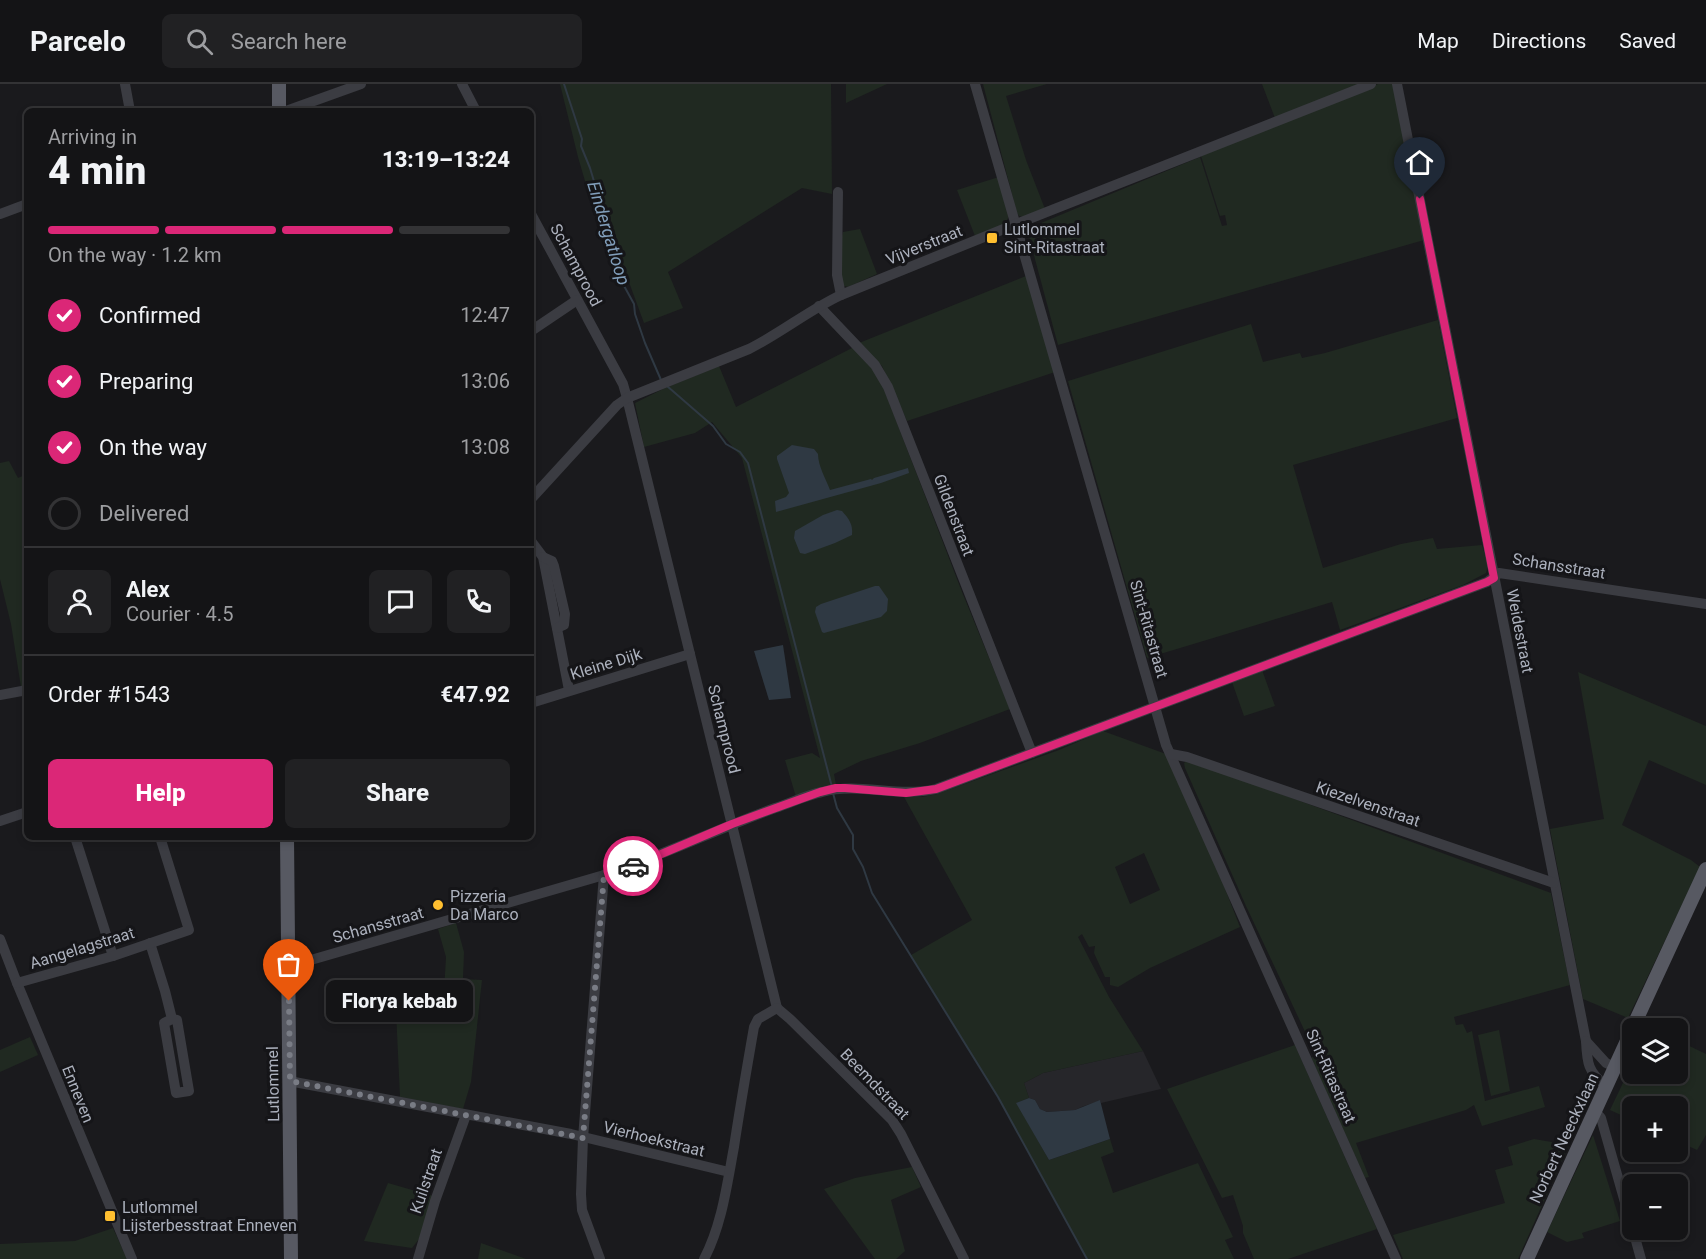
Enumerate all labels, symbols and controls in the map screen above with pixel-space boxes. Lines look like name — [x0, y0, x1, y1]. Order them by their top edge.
search box — [162, 14, 582, 68]
text: Parcelo — [30, 25, 126, 58]
icon: search — [183, 25, 216, 58]
text: Search here — [231, 29, 347, 54]
text: Map — [1417, 29, 1459, 53]
text: Directions — [1492, 29, 1586, 53]
text: Saved — [1619, 29, 1676, 53]
text: Arriving in — [48, 125, 137, 149]
pin — [1394, 137, 1445, 199]
icon: home — [1403, 146, 1436, 179]
text: 13:19–13:24 — [382, 147, 510, 172]
text: 4 min — [48, 148, 146, 194]
water label: Eindergatloop — [583, 178, 635, 288]
street label: Schamprood — [546, 220, 606, 310]
place label: Lutlommel Sint-Ritastraat — [1004, 220, 1105, 257]
street label: Vijverstraat — [883, 221, 965, 269]
marker: Lutlommel Sint-Ritastraat — [985, 231, 999, 245]
text: On the way · 1.2 km — [48, 243, 222, 267]
icon: check — [48, 299, 81, 332]
text: Confirmed — [99, 303, 201, 328]
text: 12:47 — [460, 303, 510, 327]
icon: check — [48, 365, 81, 398]
text: Preparing — [99, 369, 193, 394]
text: 13:06 — [460, 369, 510, 393]
icon: check — [48, 431, 81, 464]
text: On the way — [99, 435, 207, 460]
text: 13:08 — [460, 435, 510, 459]
street label: Gildenstraat — [930, 471, 978, 559]
text: Delivered — [99, 501, 189, 526]
street label: Schansstraat — [1511, 549, 1607, 583]
button: person — [48, 570, 111, 633]
button: chat — [369, 570, 432, 633]
button: phone — [447, 570, 510, 633]
text: Alex — [126, 577, 170, 602]
street label: Sint-Ritastraat — [1126, 578, 1172, 680]
street label: Weidestraat — [1503, 587, 1537, 675]
text: Courier · 4.5 — [126, 602, 233, 626]
street label: Kleine Dijk — [568, 644, 645, 684]
text: Order #1543 — [48, 682, 170, 707]
text: €47.92 — [441, 682, 510, 707]
street label: Schamprood — [704, 683, 744, 775]
button: Help — [48, 759, 273, 828]
button: Share — [285, 759, 510, 828]
street label: Kiezelvenstraat — [1313, 777, 1423, 831]
courier — [603, 836, 663, 896]
icon: car — [617, 850, 650, 883]
place label: Pizzeria Da Marco — [450, 887, 519, 924]
marker: Pizzeria Da Marco — [431, 898, 445, 912]
street label: Schansstraat — [330, 903, 426, 947]
street label: Aangelagstraat — [27, 923, 137, 973]
pin — [263, 939, 314, 1001]
icon: bag — [272, 948, 305, 981]
callout: Florya kebab — [325, 980, 472, 1022]
text: Florya kebab — [342, 989, 457, 1013]
map controls — [1622, 1018, 1688, 1240]
button: layers — [1622, 1018, 1688, 1084]
street label: Sint-Ritastraat — [1302, 1026, 1360, 1126]
street label: Beemdstraat — [836, 1045, 914, 1123]
street label: Lutlommel — [263, 1046, 283, 1122]
street label: Enneven — [58, 1063, 98, 1125]
street label: Norbert Neeckxlaan — [1526, 1070, 1602, 1206]
button: + — [1622, 1096, 1688, 1162]
street label: Vierhoekstraat — [601, 1117, 707, 1161]
street label: Kuilstraat — [406, 1146, 446, 1216]
button: − — [1622, 1174, 1688, 1240]
place label: Lutlommel Lijsterbesstraat Enneven — [122, 1198, 297, 1235]
marker: Lutlommel Lijsterbesstraat Enneven — [103, 1209, 117, 1223]

